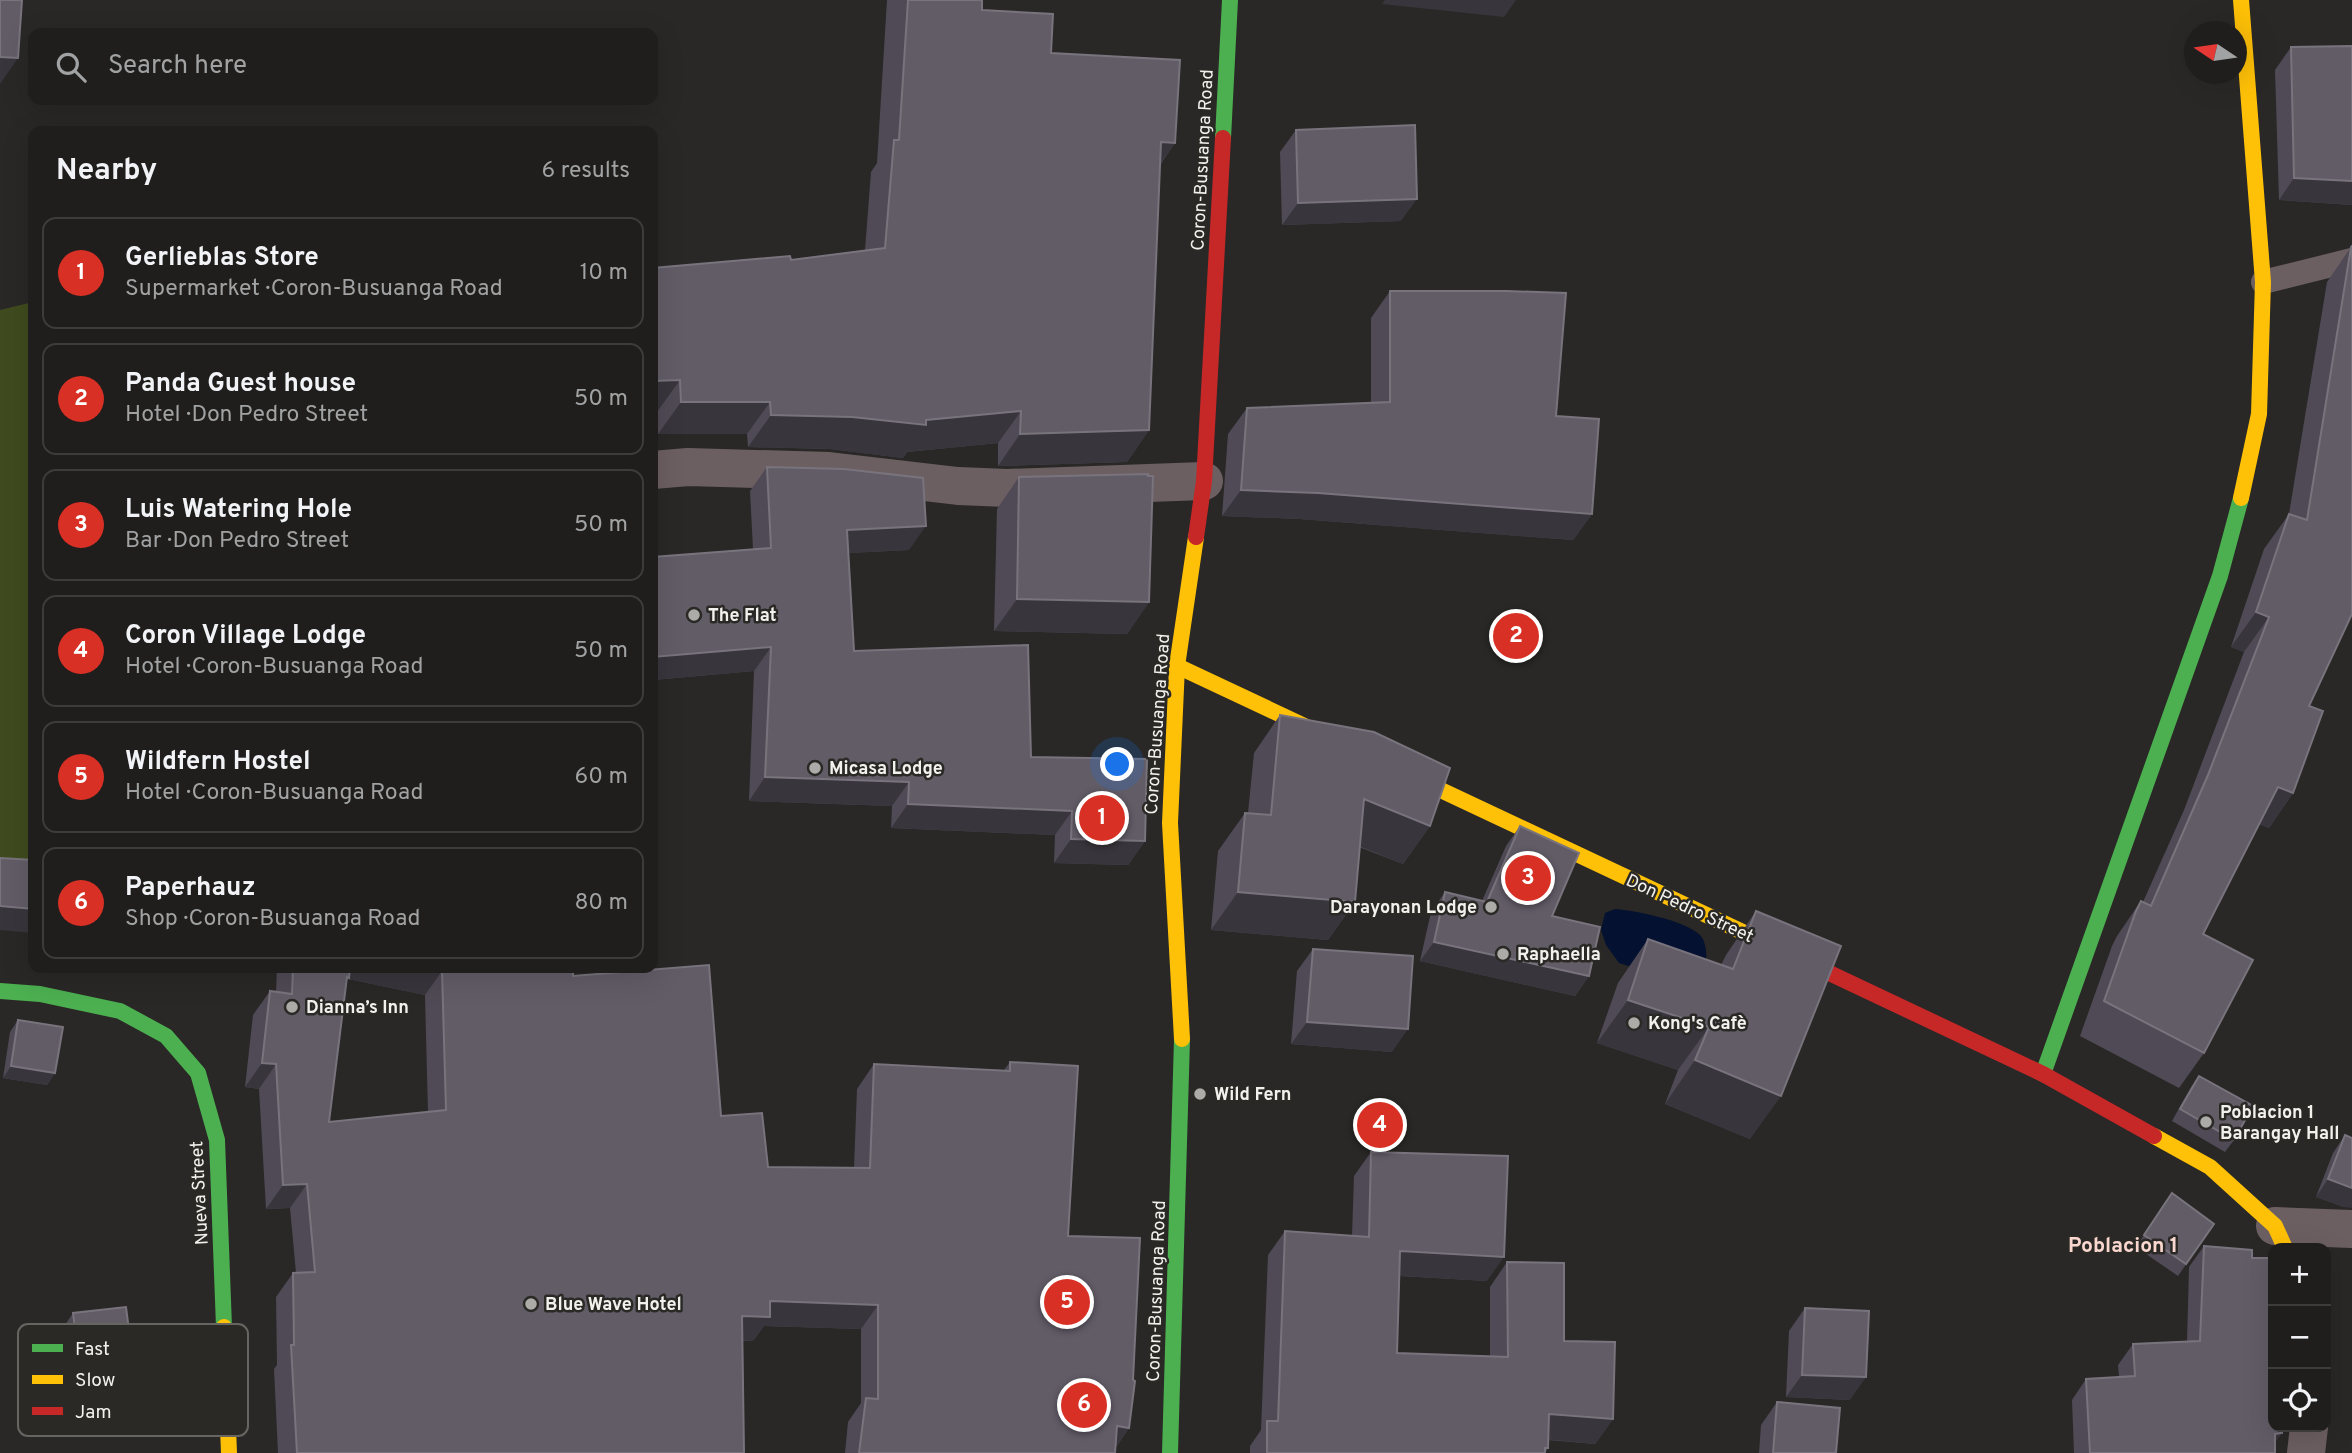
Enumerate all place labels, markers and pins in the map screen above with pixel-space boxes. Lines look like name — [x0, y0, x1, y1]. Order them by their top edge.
place label: The Flat — [708, 605, 777, 628]
marker: The Flat — [686, 607, 702, 623]
pin: 2 — [1493, 610, 1539, 662]
place label: Micasa Lodge — [829, 758, 943, 781]
marker: Micasa Lodge — [807, 760, 823, 776]
pin: 1 — [1079, 792, 1125, 844]
pin: 3 — [1505, 852, 1551, 904]
place label: Darayonan Lodge — [1330, 897, 1477, 920]
marker: Darayonan Lodge — [1483, 899, 1499, 915]
place label: Raphaella — [1517, 944, 1601, 967]
marker: Raphaella — [1495, 946, 1511, 962]
place label: Dianna’s Inn — [306, 997, 409, 1020]
marker: Dianna’s Inn — [284, 999, 300, 1015]
place label: Kong's Cafè — [1648, 1013, 1747, 1036]
marker: Kong's Cafè — [1626, 1015, 1642, 1031]
place label: Wild Fern — [1214, 1084, 1292, 1107]
marker: Wild Fern — [1192, 1086, 1208, 1102]
pin: 4 — [1357, 1099, 1403, 1151]
place label: Poblacion 1 Barangay Hall — [2220, 1102, 2339, 1146]
marker: Poblacion 1 Barangay Hall — [2198, 1114, 2214, 1130]
pin: 5 — [1044, 1276, 1090, 1328]
place label: Blue Wave Hotel — [545, 1294, 682, 1317]
marker: Blue Wave Hotel — [523, 1296, 539, 1312]
pin: 6 — [1061, 1379, 1107, 1431]

